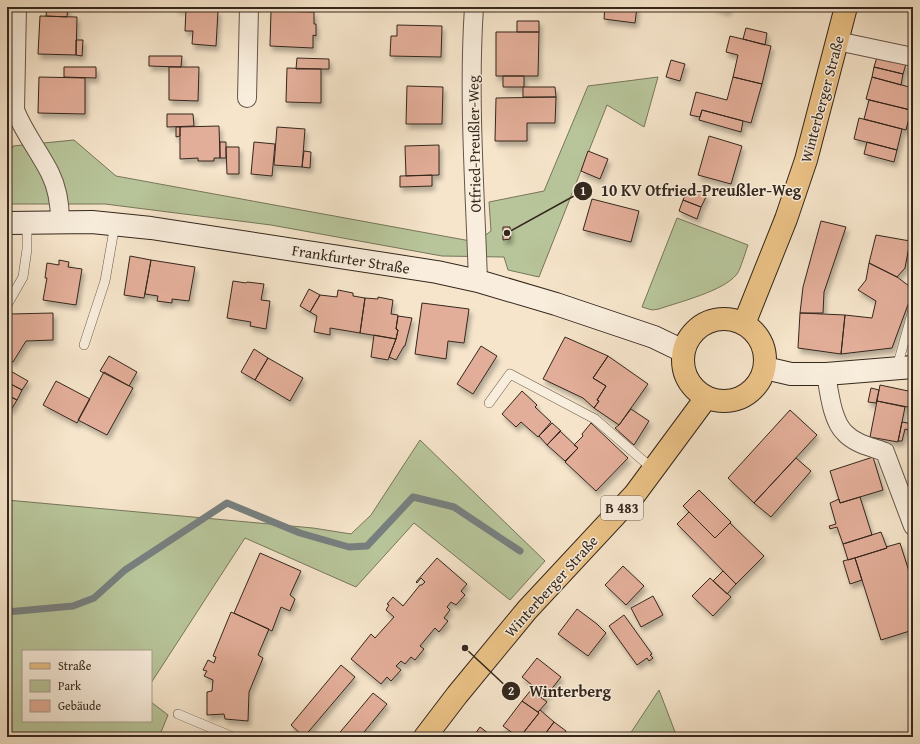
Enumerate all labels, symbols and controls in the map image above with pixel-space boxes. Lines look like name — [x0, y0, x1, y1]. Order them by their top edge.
street label: Winterberger Straße — [795, 33, 849, 165]
street label: Otfried-Preußler-Weg — [462, 75, 486, 213]
callout: 10 KV Otfried-Preußler-Weg — [573, 177, 810, 205]
text: 10 KV Otfried-Preußler-Weg — [601, 178, 802, 202]
text: 1 — [580, 182, 586, 199]
street label: Frankfurter Straße — [291, 239, 411, 279]
road number: B 483 — [601, 496, 643, 520]
street label: Winterberger Straße — [500, 531, 602, 641]
legend — [22, 650, 152, 722]
text: Straße — [58, 657, 92, 674]
text: Park — [58, 677, 82, 694]
callout: Winterberg — [501, 677, 619, 705]
text: Winterberg — [529, 679, 611, 703]
text: 2 — [508, 682, 514, 699]
text: Gebäude — [58, 697, 101, 714]

